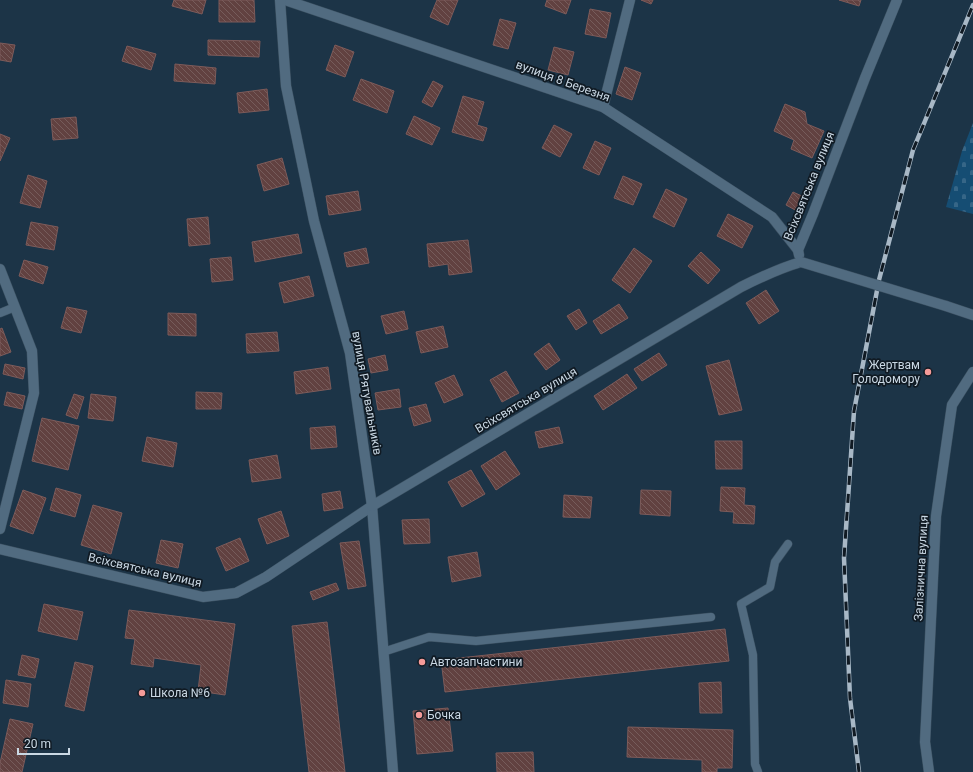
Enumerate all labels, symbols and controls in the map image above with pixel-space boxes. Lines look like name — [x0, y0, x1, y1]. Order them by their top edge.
street label: вулиця 8 Березня — [514, 57, 612, 105]
street label: Всіхсвятська вулиця — [781, 130, 837, 242]
street label: вулиця Рятувальників — [349, 330, 385, 456]
place label: Жертвам Голодомору — [852, 358, 920, 386]
street label: Всіхсвятська вулиця — [473, 364, 579, 436]
marker: Жертвам Голодомору — [923, 367, 933, 377]
street label: Залізнична вулиця — [911, 515, 931, 621]
street label: Всіхсвятська вулиця — [87, 550, 203, 590]
place label: Автозапчастини — [430, 655, 522, 669]
marker: Автозапчастини — [417, 657, 427, 667]
place label: Школа №6 — [150, 686, 210, 700]
marker: Школа №6 — [137, 688, 147, 698]
place label: Бочка — [427, 708, 461, 722]
marker: Бочка — [414, 710, 424, 720]
scale bar — [18, 730, 69, 756]
text: 20 m — [24, 737, 51, 751]

